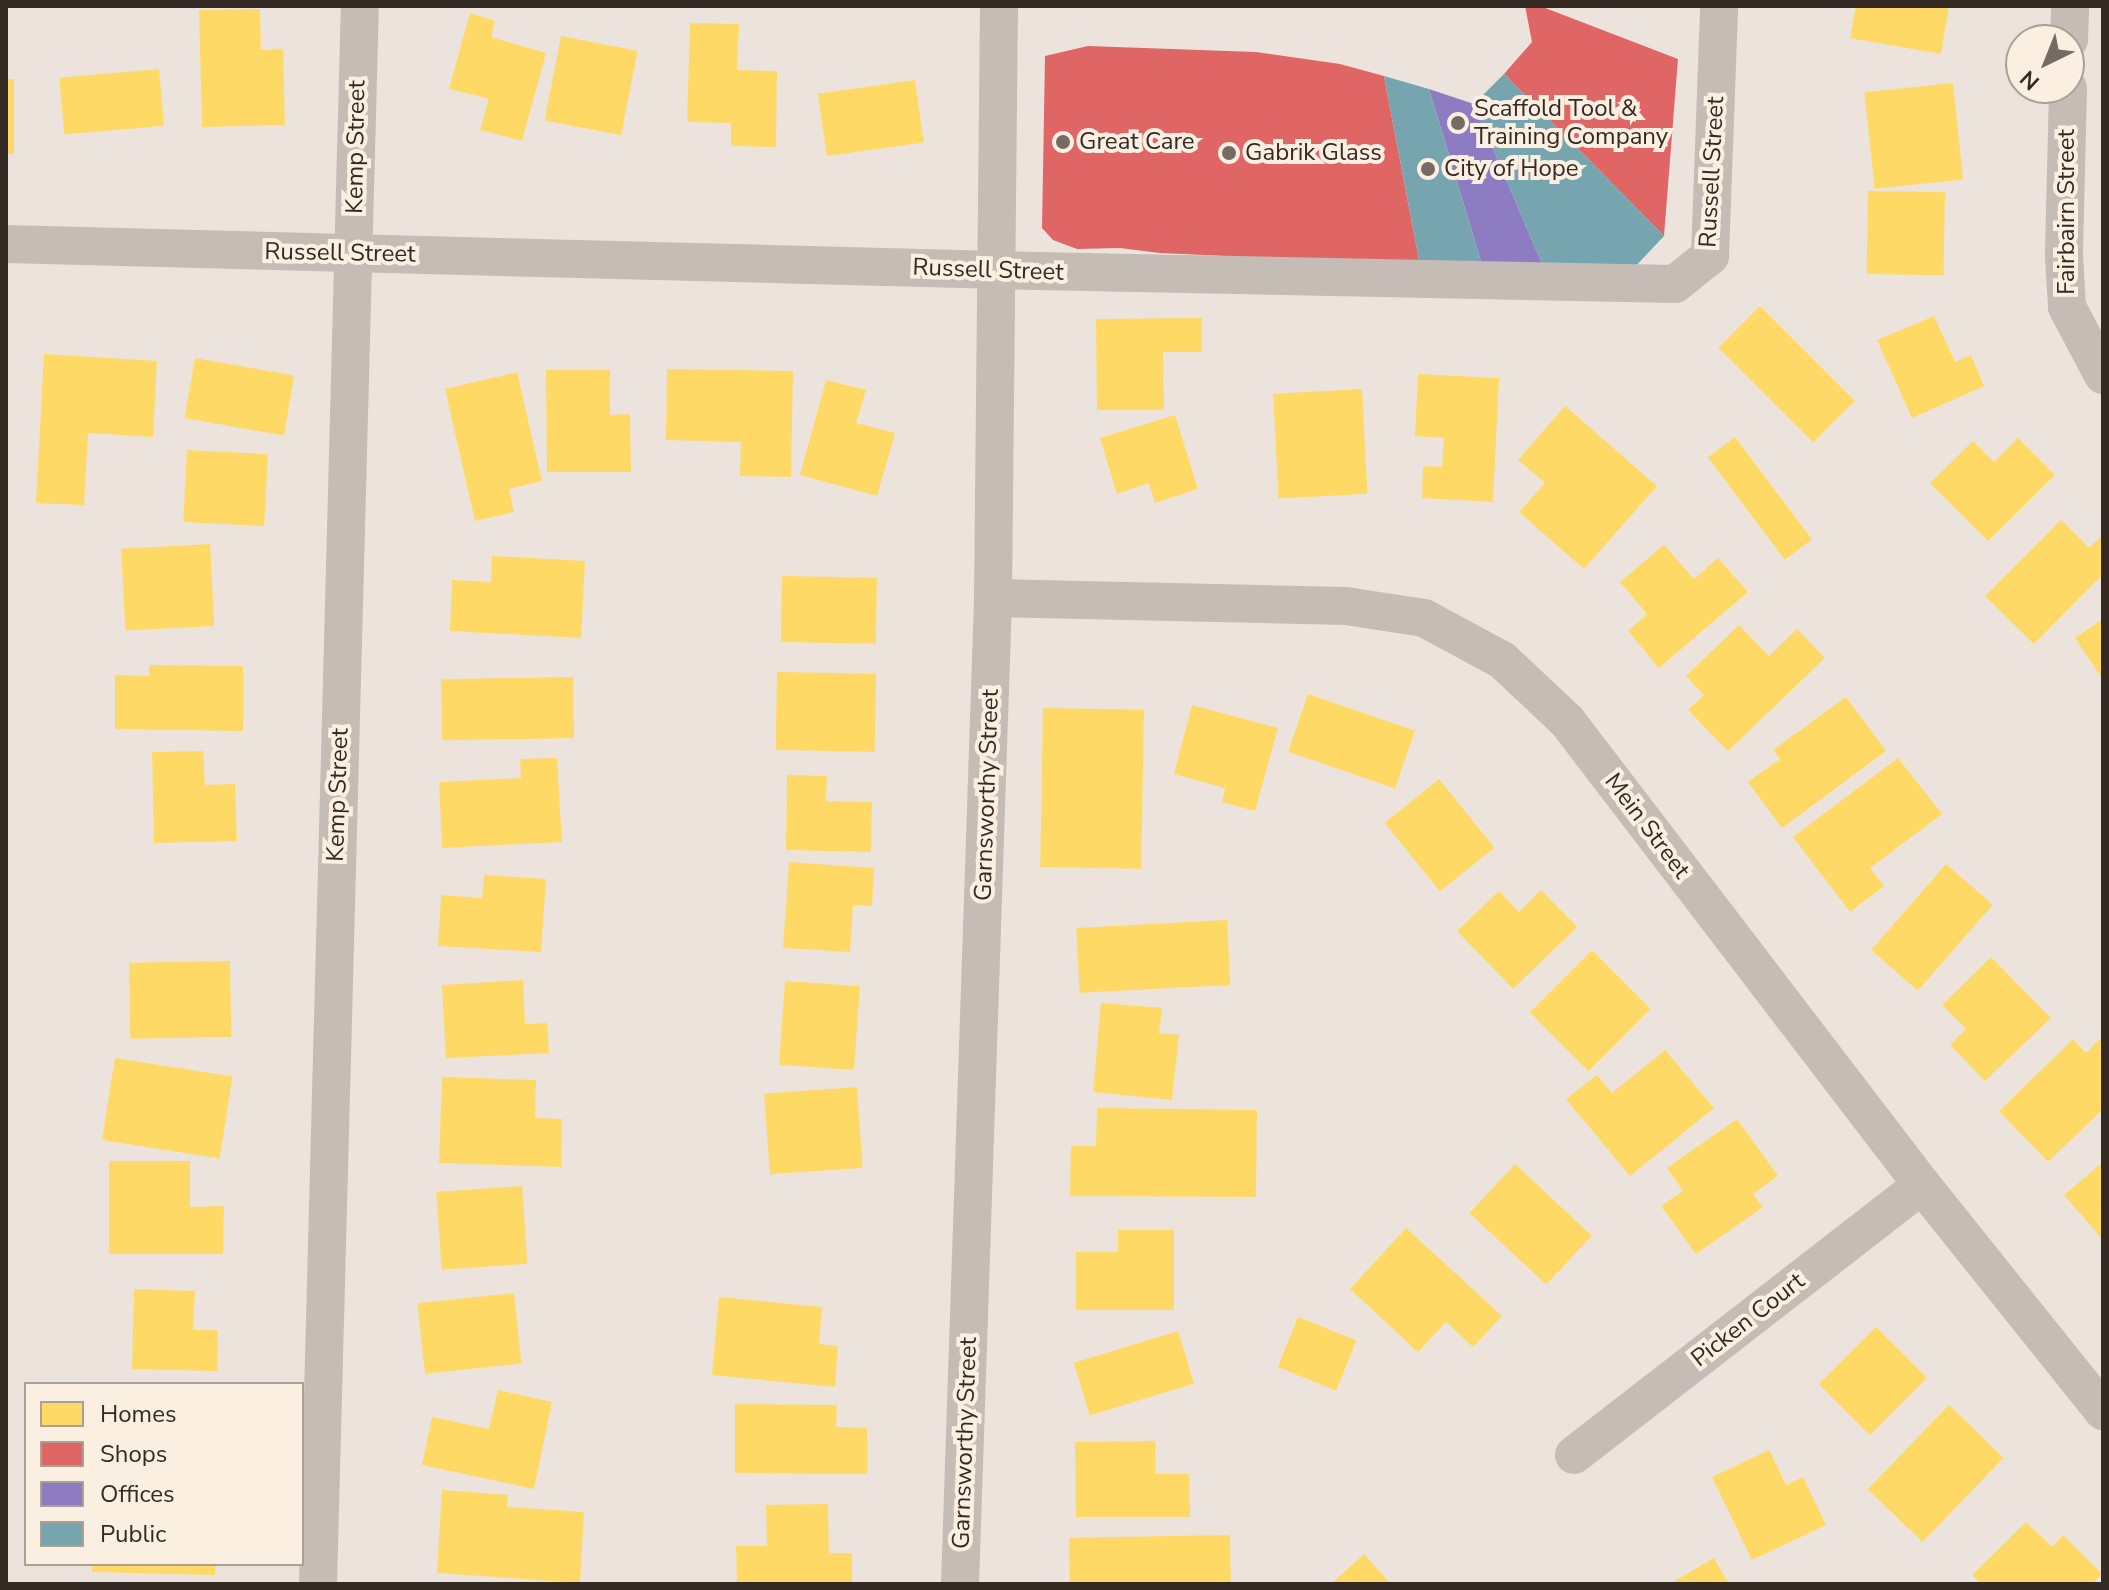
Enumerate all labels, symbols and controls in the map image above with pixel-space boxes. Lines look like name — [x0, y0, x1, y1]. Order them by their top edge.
north arrow — [2005, 24, 2085, 104]
text: N — [2014, 64, 2046, 97]
street label: Kemp Street — [340, 80, 372, 214]
place label: Scaffold Tool & Training Company — [1474, 95, 1668, 151]
street label: Russell Street — [1694, 96, 1730, 248]
marker: Scaffold Tool & Training Company — [1449, 114, 1467, 132]
place label: Great Care — [1079, 128, 1195, 156]
street label: Fairbairn Street — [2053, 129, 2081, 295]
marker: Great Care — [1054, 133, 1072, 151]
place label: Gabrik Glass — [1245, 139, 1382, 167]
marker: Gabrik Glass — [1220, 144, 1238, 162]
place label: City of Hope — [1444, 155, 1579, 183]
marker: City of Hope — [1419, 160, 1437, 178]
street label: Russell Street — [264, 237, 416, 269]
street label: Russell Street — [912, 253, 1064, 287]
street label: Garnsworthy Street — [969, 688, 1005, 902]
street label: Kemp Street — [321, 728, 355, 862]
street label: Mein Street — [1598, 768, 1696, 884]
street label: Picken Court — [1686, 1267, 1810, 1373]
street label: Garnsworthy Street — [947, 1336, 983, 1550]
legend — [24, 1382, 304, 1566]
text: Homes — [100, 1398, 176, 1430]
text: Shops — [100, 1438, 167, 1470]
text: Offices — [100, 1478, 175, 1510]
text: Public — [100, 1518, 166, 1550]

